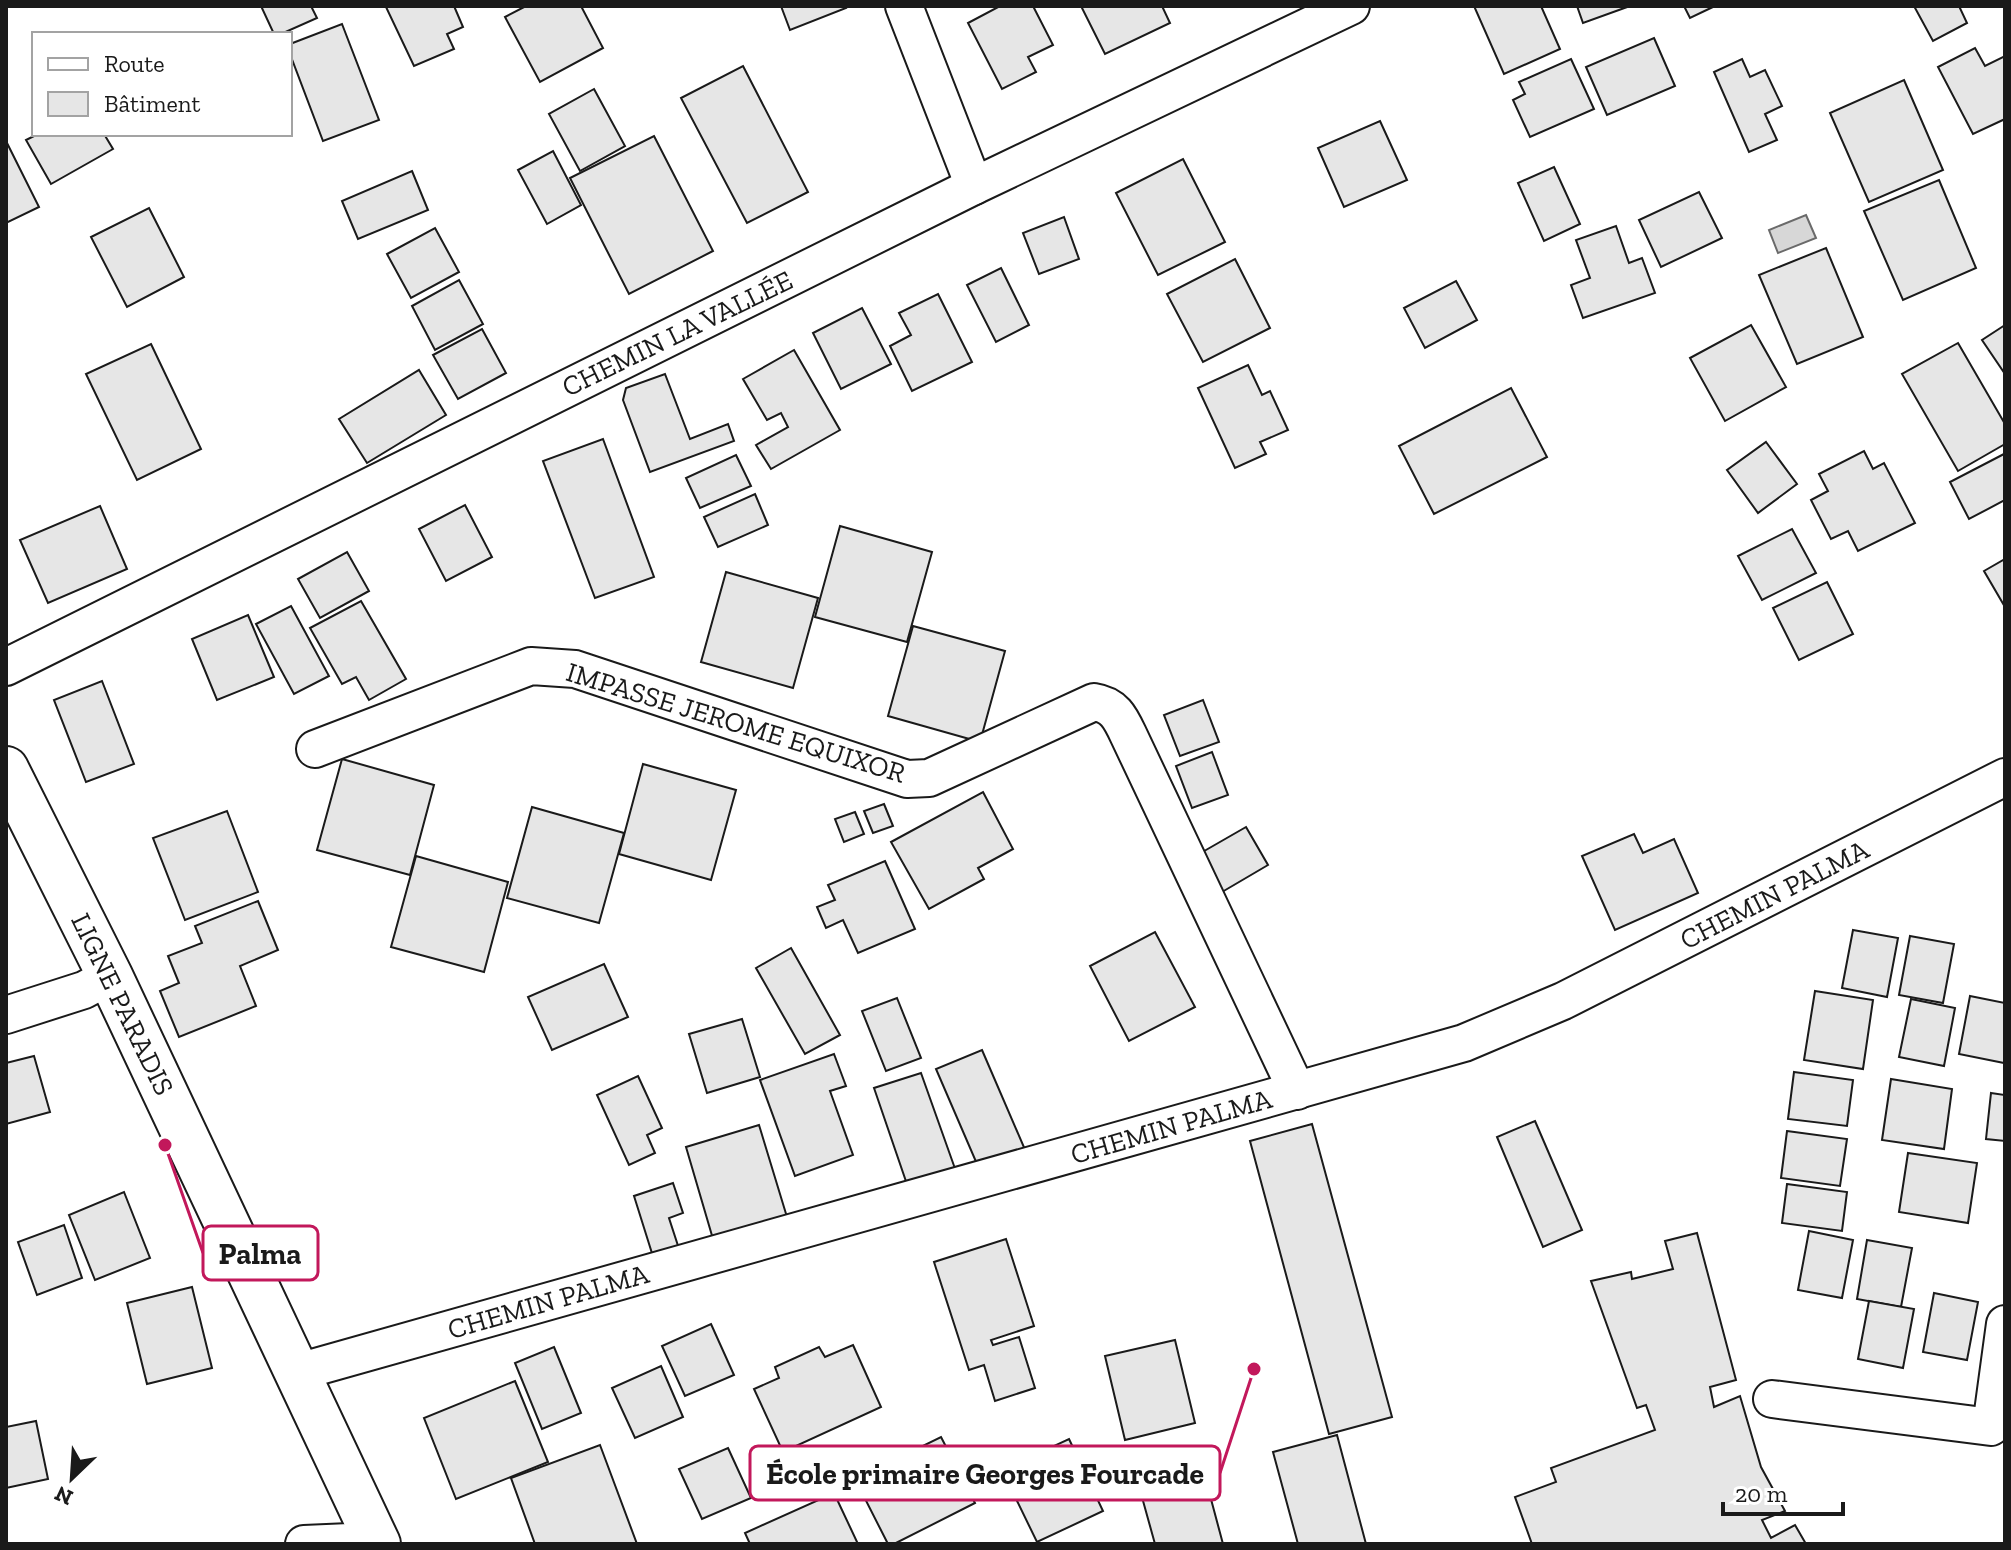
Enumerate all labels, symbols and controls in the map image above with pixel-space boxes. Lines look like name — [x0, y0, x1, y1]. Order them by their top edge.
legend — [32, 32, 292, 136]
text: Route — [104, 49, 164, 78]
text: Bâtiment — [104, 89, 200, 118]
street label: CHEMIN LA VALLÉE — [557, 263, 798, 404]
street label: IMPASSE JEROME EQUIXOR — [562, 655, 909, 790]
street label: CHEMIN PALMA — [1674, 832, 1875, 956]
street label: LIGNE PARADIS — [64, 908, 181, 1101]
street label: CHEMIN PALMA — [1067, 1082, 1276, 1171]
callout: Palma — [203, 1226, 318, 1280]
text: Palma — [219, 1236, 301, 1272]
street label: CHEMIN PALMA — [444, 1257, 653, 1346]
north arrow — [32, 1438, 112, 1518]
callout: École primaire Georges Fourcade — [750, 1446, 1220, 1500]
text: École primaire Georges Fourcade — [766, 1456, 1204, 1492]
scale bar — [1723, 1466, 1843, 1516]
text: 20 m — [1735, 1479, 1788, 1508]
text: N — [50, 1480, 77, 1511]

